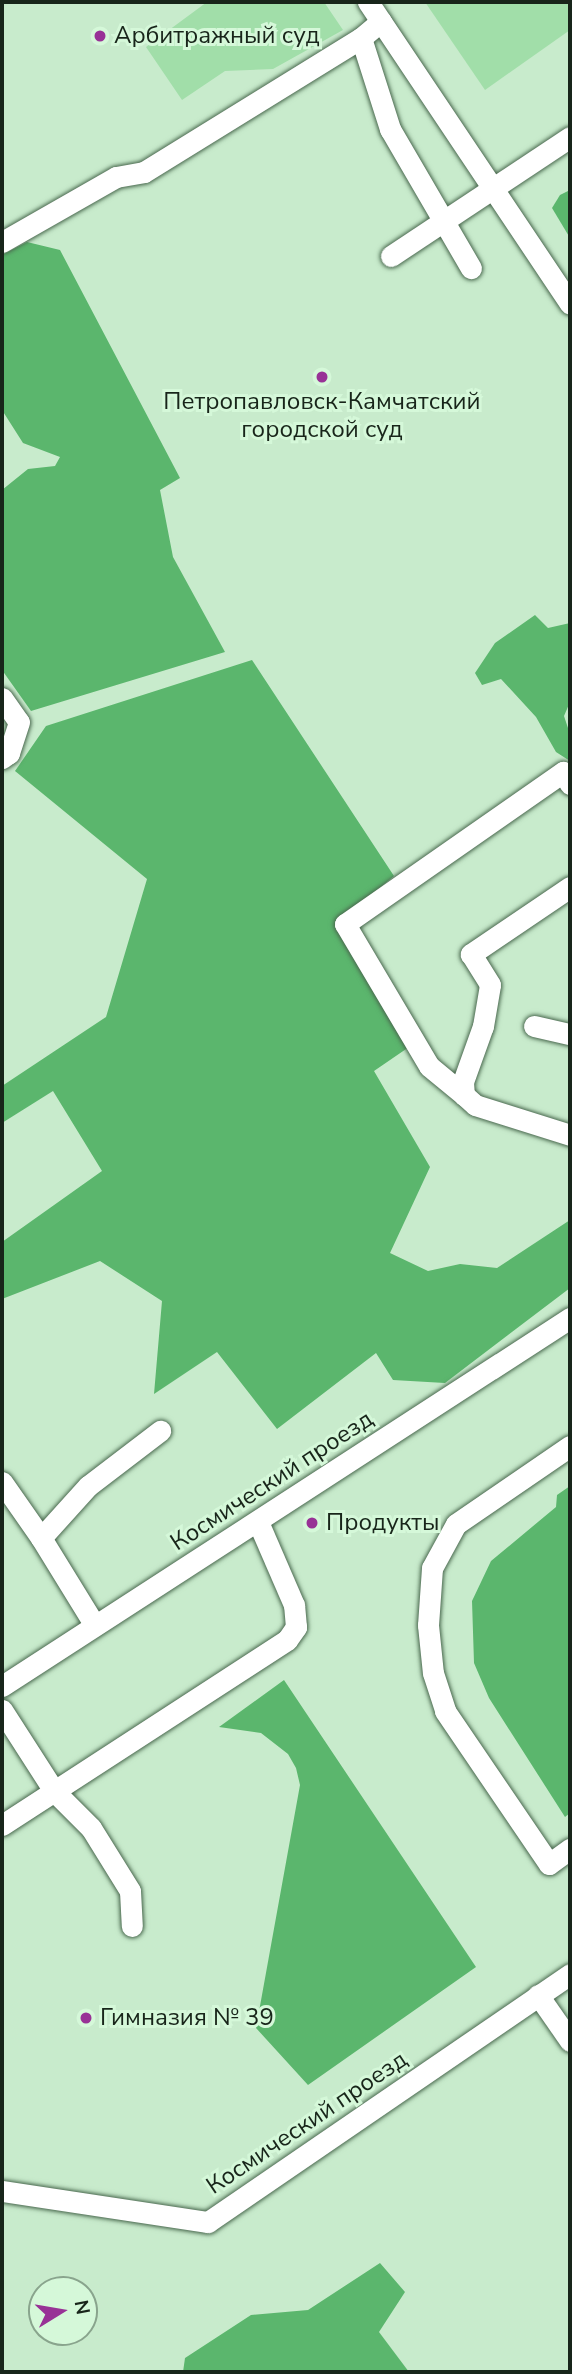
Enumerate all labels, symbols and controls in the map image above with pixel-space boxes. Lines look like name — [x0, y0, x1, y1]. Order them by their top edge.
place label: Арбитражный суд — [114, 22, 320, 50]
marker: Арбитражный суд — [92, 28, 108, 44]
marker: Петропавловск-Камчатский городской суд — [314, 369, 330, 385]
place label: Петропавловск-Камчатский городской суд — [163, 388, 481, 444]
street label: Космический проезд — [165, 1405, 379, 1557]
place label: Продукты — [326, 1509, 440, 1537]
marker: Продукты — [304, 1515, 320, 1531]
place label: Гимназия № 39 — [100, 2004, 274, 2032]
marker: Гимназия № 39 — [78, 2010, 94, 2026]
street label: Космический проезд — [201, 2045, 413, 2201]
north arrow — [28, 2276, 98, 2346]
text: N — [68, 2298, 96, 2317]

